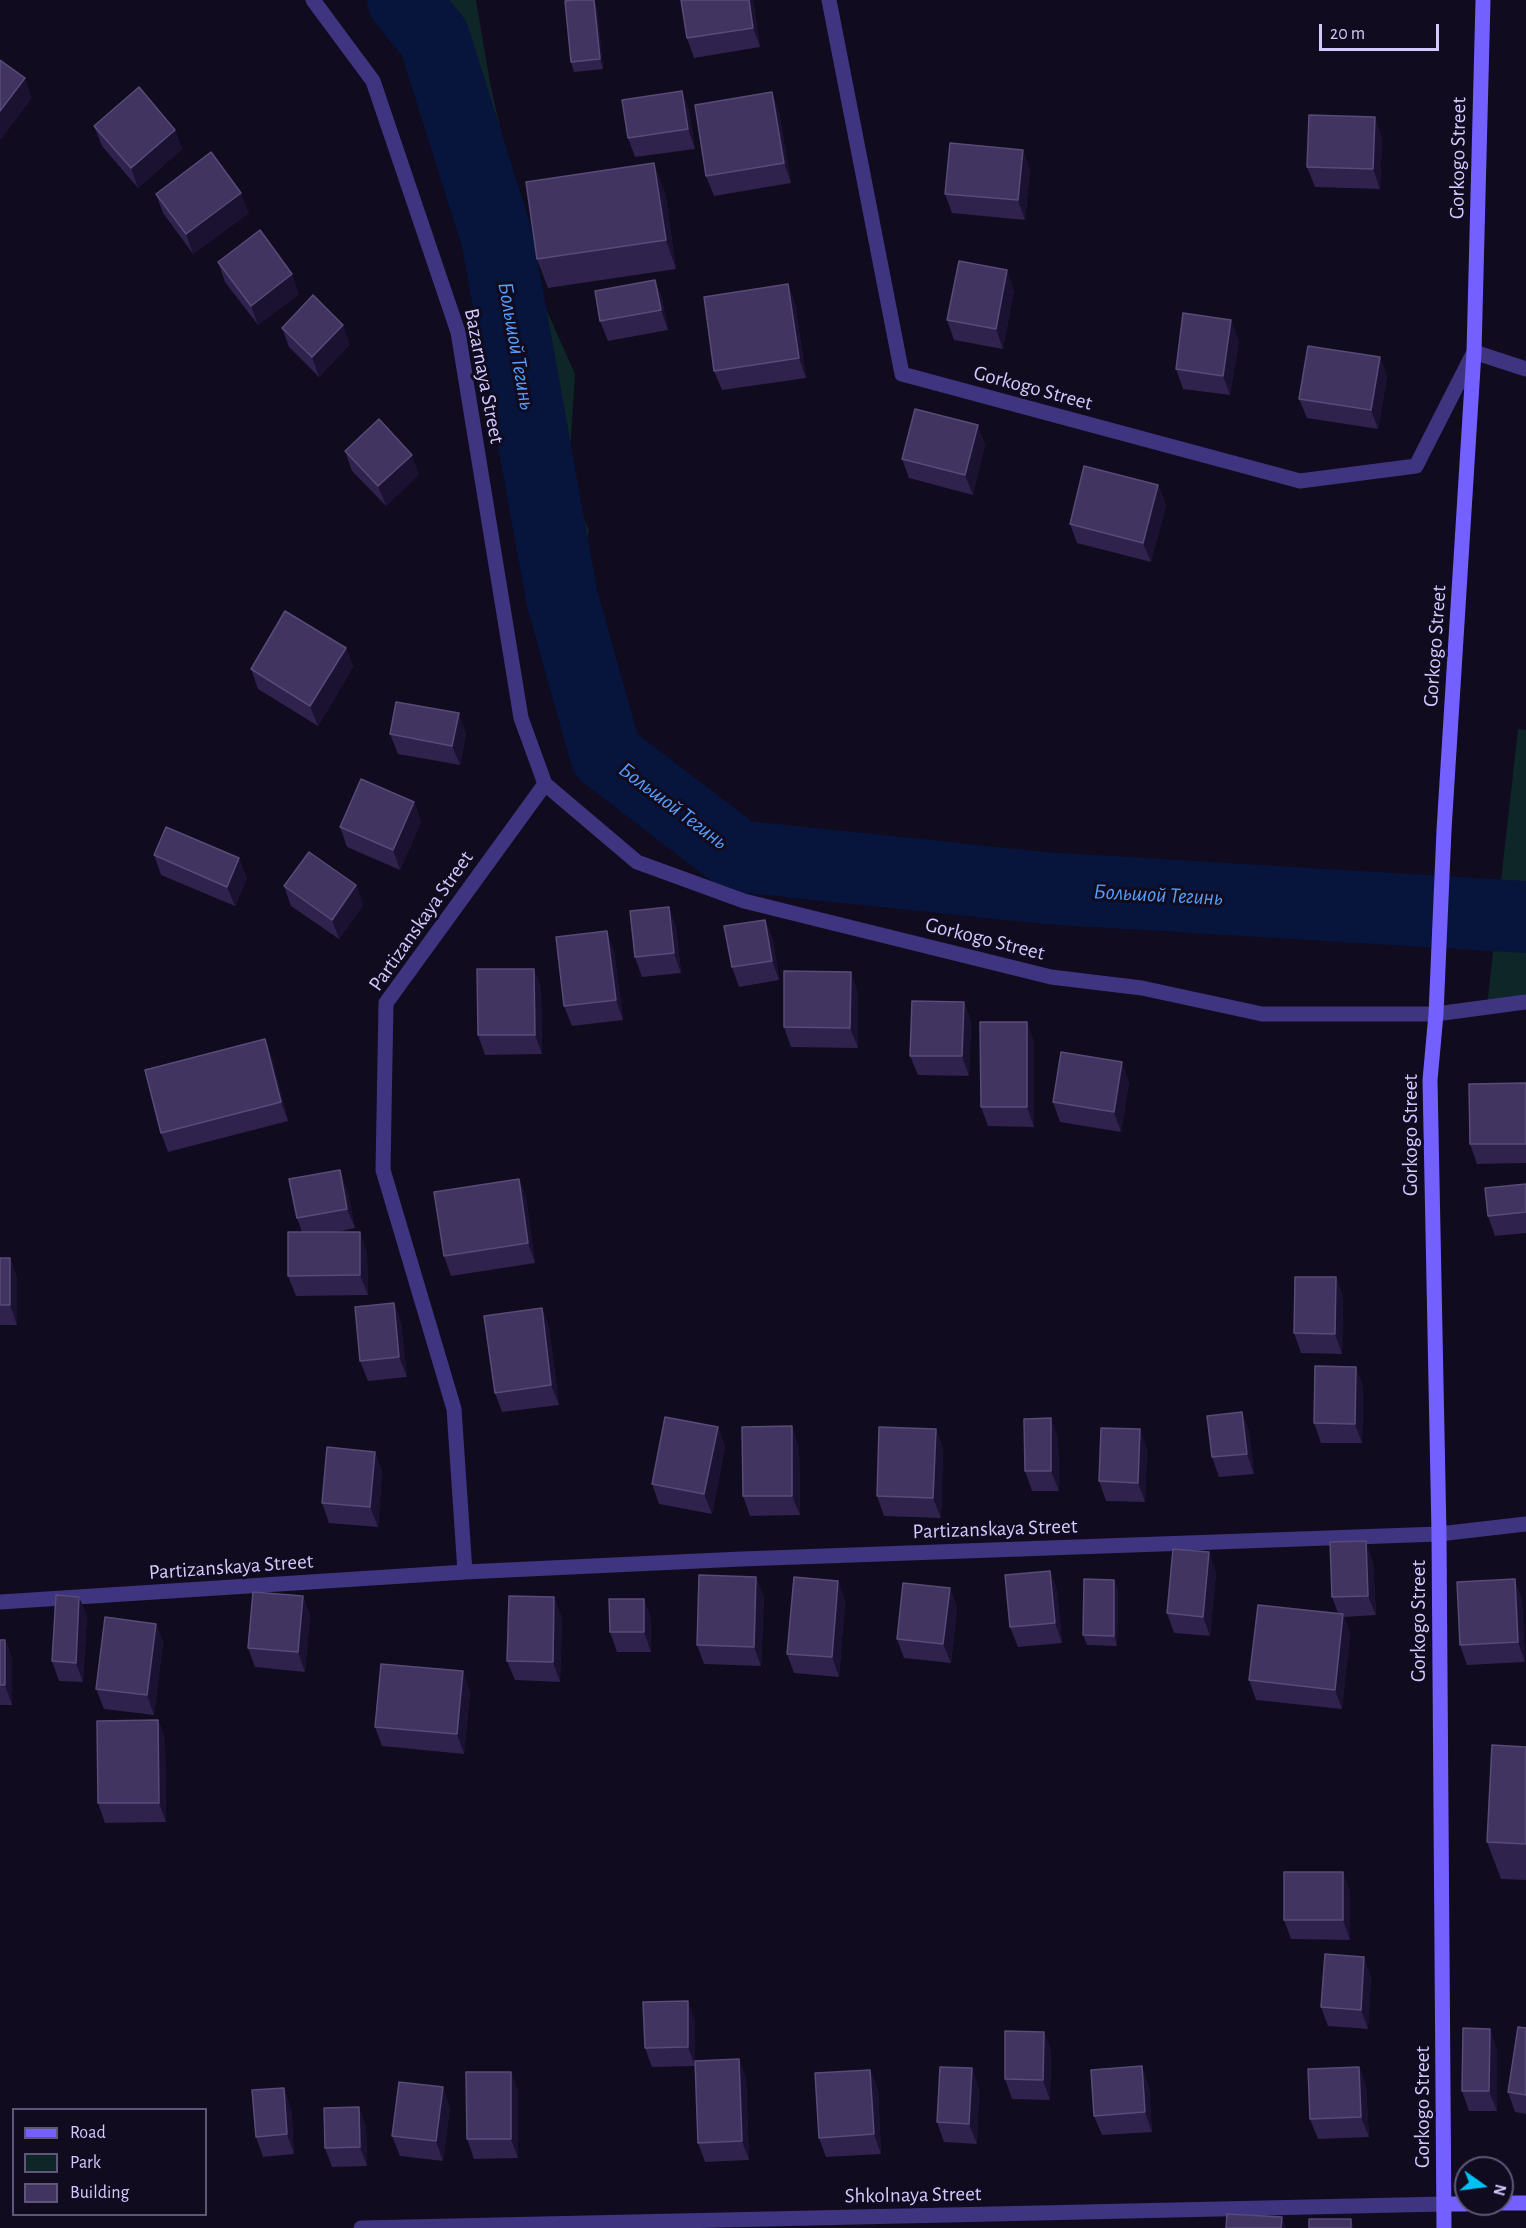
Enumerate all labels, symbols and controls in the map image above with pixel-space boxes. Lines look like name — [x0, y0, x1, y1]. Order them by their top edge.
scale bar — [1322, 12, 1442, 50]
text: 20 m — [1330, 25, 1365, 43]
street label: Gorkogo Street — [1444, 97, 1472, 219]
water label: Большой Тегинь — [492, 280, 540, 412]
street label: Bazarnaya Street — [459, 306, 509, 446]
street label: Gorkogo Street — [971, 360, 1095, 416]
street label: Gorkogo Street — [1418, 584, 1452, 708]
water label: Большой Тегинь — [613, 756, 733, 856]
street label: Partizanskaya Street — [363, 846, 479, 996]
water label: Большой Тегинь — [1093, 878, 1223, 912]
street label: Gorkogo Street — [923, 912, 1047, 966]
street label: Gorkogo Street — [1398, 1074, 1424, 1196]
street label: Partizanskaya Street — [912, 1514, 1078, 1544]
street label: Partizanskaya Street — [148, 1549, 314, 1585]
street label: Gorkogo Street — [1406, 1560, 1432, 1682]
street label: Gorkogo Street — [1410, 2046, 1436, 2168]
legend — [12, 2108, 207, 2216]
text: Road — [70, 2124, 106, 2142]
text: Park — [70, 2154, 101, 2172]
north arrow — [1454, 2156, 1514, 2216]
street label: Shkolnaya Street — [844, 2181, 982, 2209]
text: N — [1490, 2183, 1509, 2197]
text: Building — [70, 2184, 129, 2202]

